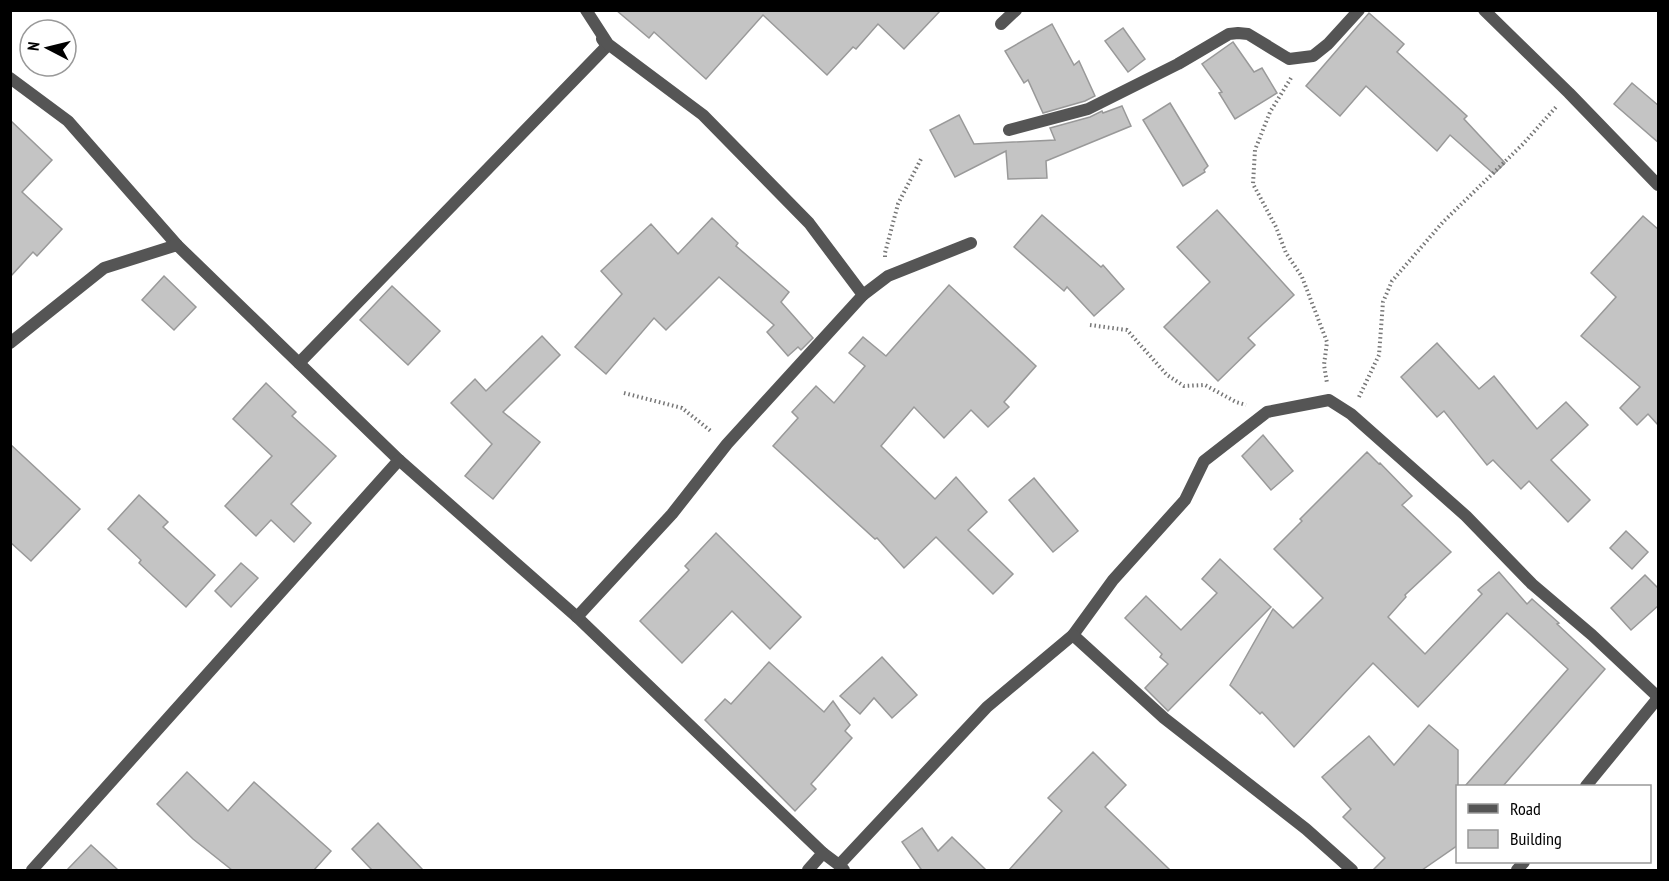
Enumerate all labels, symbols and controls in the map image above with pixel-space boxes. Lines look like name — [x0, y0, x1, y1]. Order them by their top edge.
north arrow — [18, 18, 78, 78]
text: N — [23, 41, 44, 52]
legend — [1456, 785, 1651, 863]
text: Road — [1510, 797, 1541, 820]
text: Building — [1510, 827, 1562, 850]

